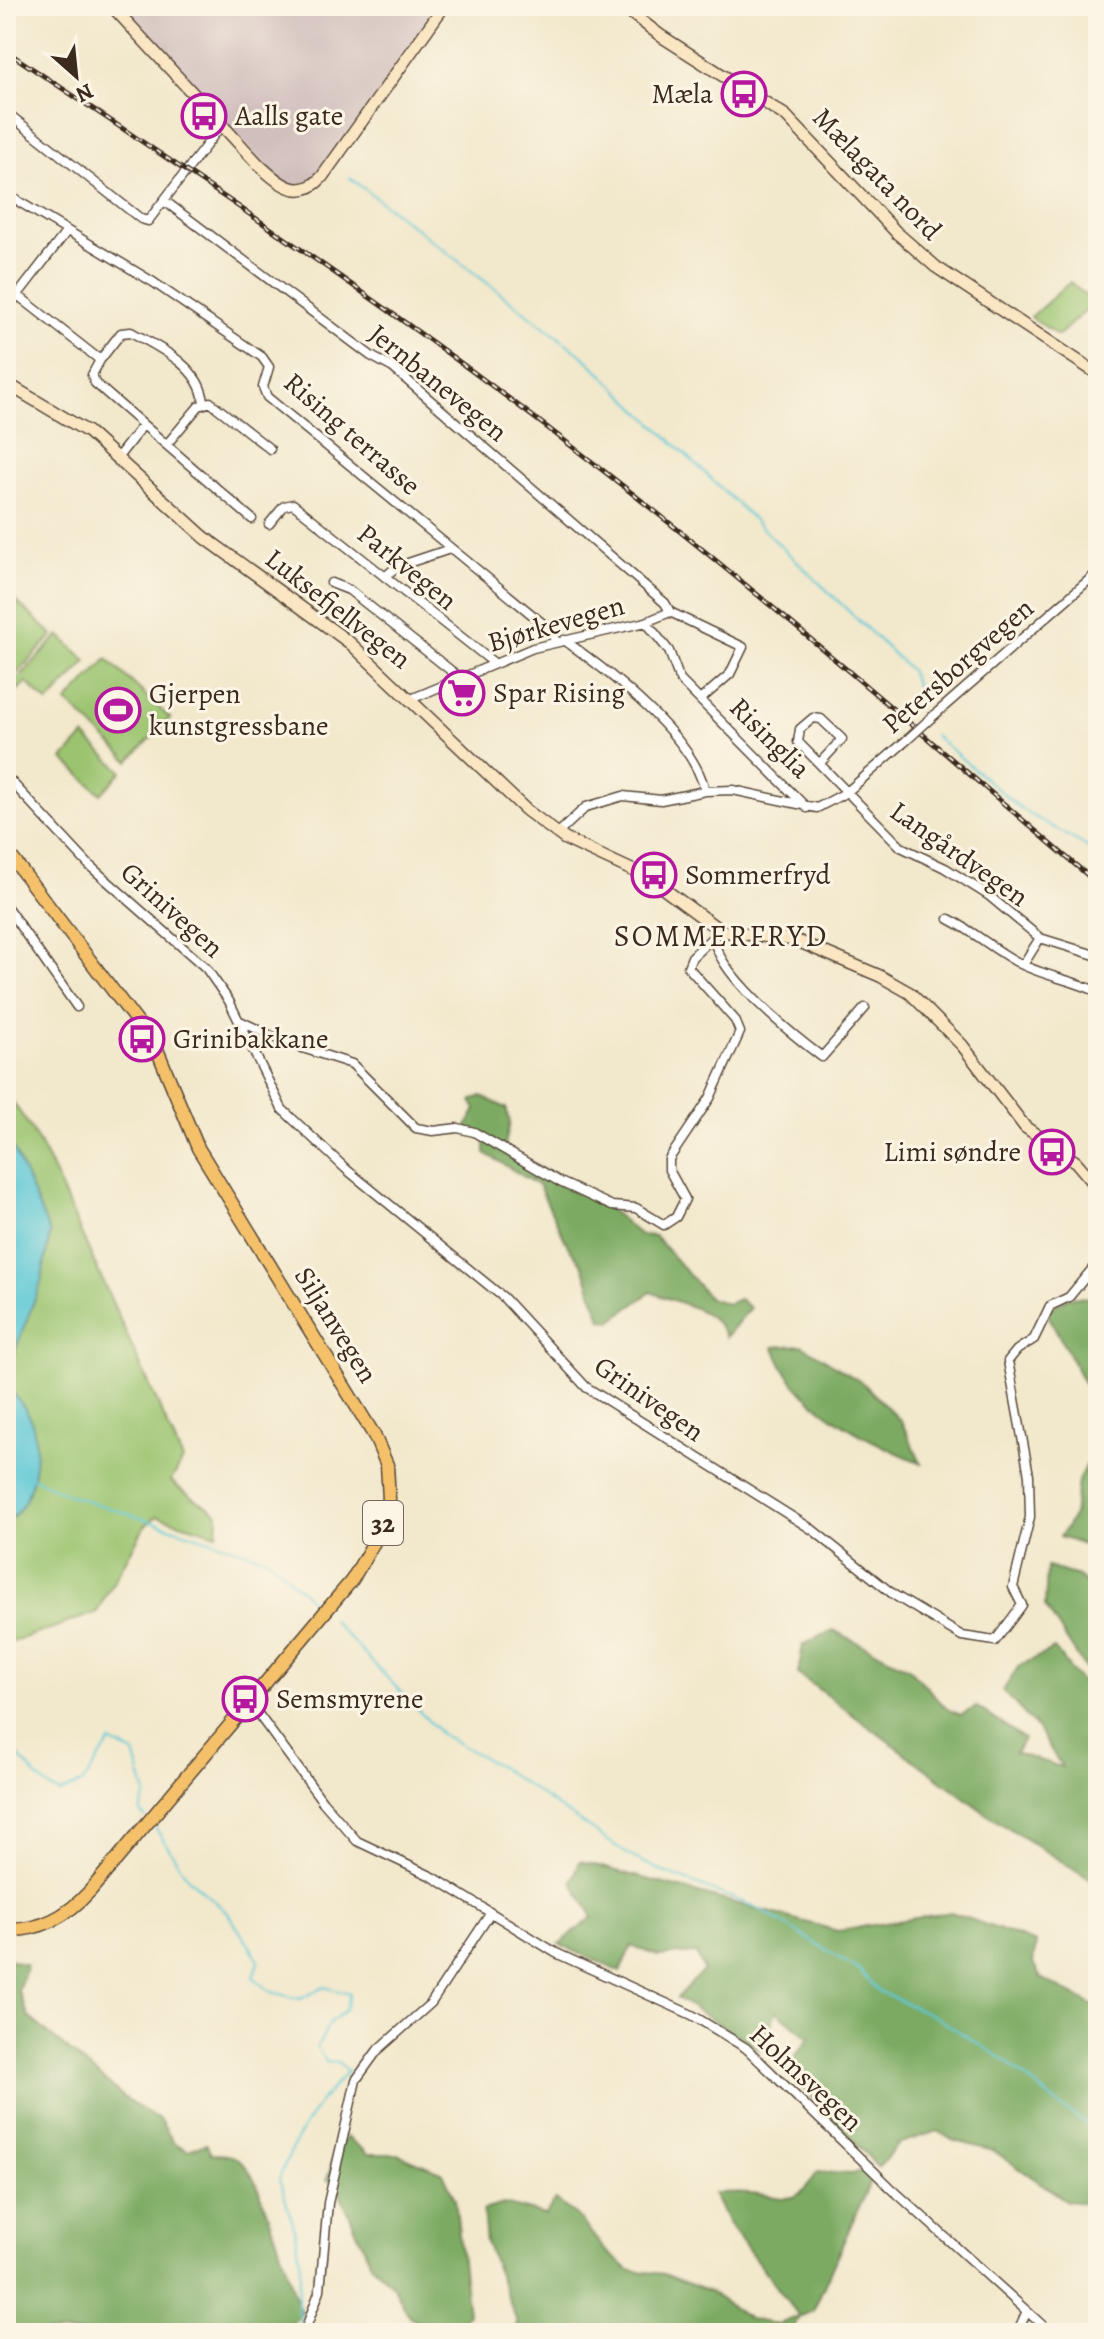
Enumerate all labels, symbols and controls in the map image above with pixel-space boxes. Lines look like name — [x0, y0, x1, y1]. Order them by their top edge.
north arrow — [36, 36, 116, 116]
bus stop icon: Mæla — [720, 70, 768, 118]
place label: Mæla — [651, 75, 713, 113]
text: N — [71, 76, 99, 110]
bus stop icon: Aalls gate — [180, 92, 228, 140]
place label: Aalls gate — [234, 97, 343, 135]
street label: Mælagata nord — [804, 99, 951, 249]
street label: Jernbanevegen — [361, 315, 515, 451]
street label: Rising terrasse — [275, 364, 429, 504]
street label: Parkvegen — [349, 515, 465, 619]
street label: Luksefjellvegen — [257, 540, 419, 678]
street label: Bjørkevegen — [483, 586, 629, 662]
street label: Petersborgvegen — [874, 589, 1042, 743]
supermarket icon: Spar Rising — [438, 669, 486, 717]
place label: Spar Rising — [493, 674, 625, 712]
place label: Gjerpen kunstgressbane — [149, 675, 329, 745]
sports icon: Gjerpen kunstgressbane — [94, 686, 142, 734]
street label: Risinglia — [721, 689, 819, 787]
street label: Langårdvegen — [882, 792, 1036, 916]
bus stop icon: Sommerfryd — [630, 851, 678, 899]
street label: Grinivegen — [112, 854, 232, 966]
place label: Sommerfryd — [685, 856, 832, 894]
district label: SOMMERFRYD — [614, 916, 828, 956]
bus stop icon: Grinibakkane — [118, 1015, 166, 1063]
place label: Grinibakkane — [173, 1020, 328, 1058]
bus stop icon: Limi søndre — [1028, 1128, 1076, 1176]
place label: Limi søndre — [884, 1133, 1021, 1171]
street label: Siljanvegen — [285, 1260, 387, 1390]
street label: Grinivegen — [586, 1347, 712, 1451]
road number: 32 — [363, 1501, 403, 1545]
bus stop icon: Semsmyrene — [221, 1675, 269, 1723]
place label: Semsmyrene — [276, 1680, 424, 1718]
street label: Holmsvegen — [741, 2016, 871, 2140]

